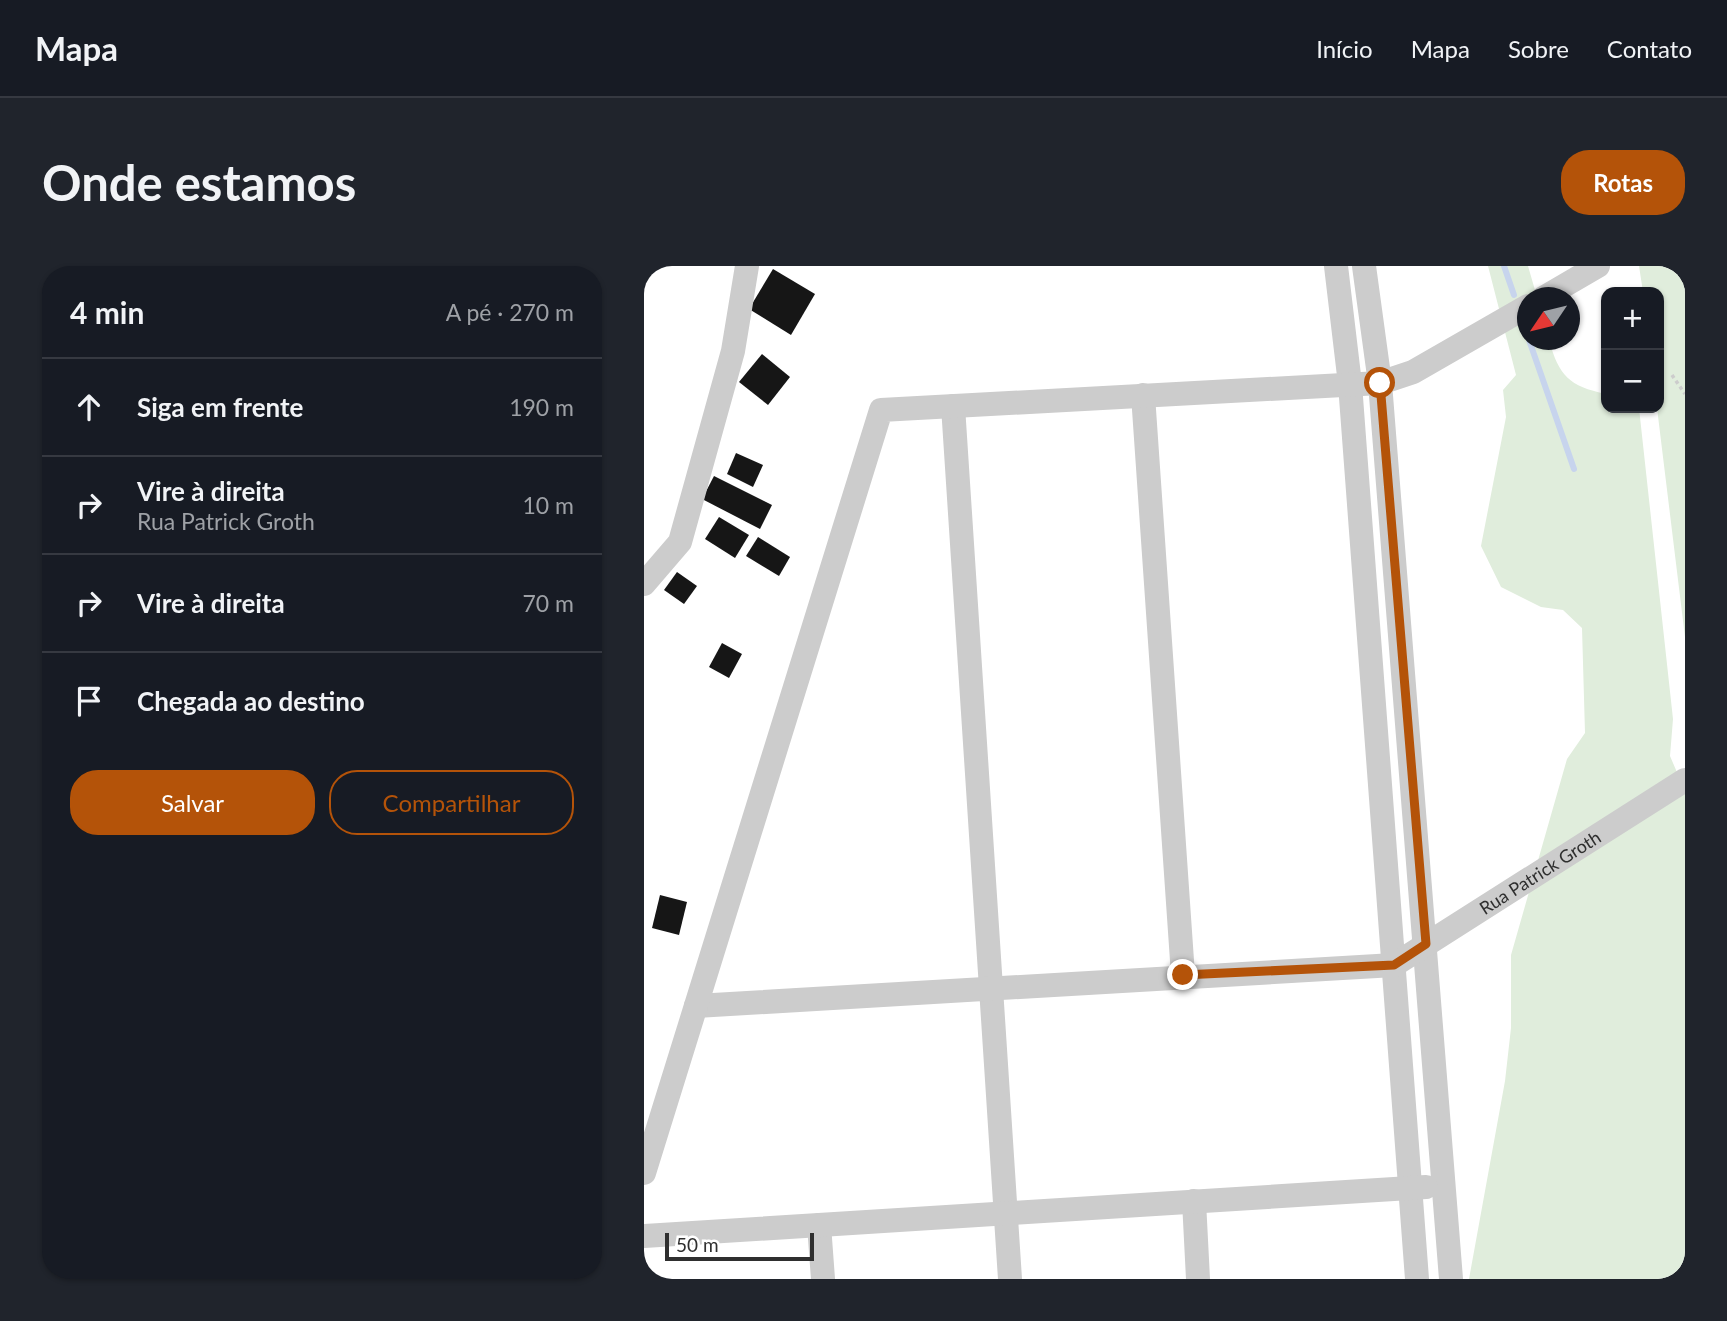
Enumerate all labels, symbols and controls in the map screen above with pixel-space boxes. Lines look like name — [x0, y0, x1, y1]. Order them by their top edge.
text: Mapa — [35, 28, 118, 68]
text: Início — [1316, 34, 1373, 63]
text: Mapa — [1411, 34, 1470, 63]
text: Sobre — [1508, 34, 1569, 63]
text: Contato — [1607, 34, 1692, 63]
button: Rotas — [1561, 150, 1685, 215]
text: Onde estamos — [42, 153, 356, 211]
north arrow — [1517, 287, 1580, 350]
map controls — [1601, 287, 1664, 413]
button: + — [1601, 287, 1664, 350]
text: 4 min — [70, 294, 144, 330]
text: A pé · 270 m — [446, 298, 574, 326]
button: − — [1601, 350, 1664, 413]
route start — [1364, 367, 1395, 398]
icon: ahead — [70, 388, 108, 426]
text: Siga em frente — [137, 391, 304, 423]
text: 190 m — [509, 393, 574, 421]
text: Vire à direita — [137, 475, 285, 507]
icon: right — [70, 486, 108, 524]
text: 10 m — [523, 491, 574, 519]
text: Rua Patrick Groth — [137, 507, 315, 535]
icon: right — [70, 584, 108, 622]
text: Vire à direita — [137, 587, 285, 619]
text: 70 m — [523, 589, 574, 617]
icon: arrive — [70, 682, 108, 720]
text: Chegada ao destino — [137, 685, 365, 717]
button: Salvar — [70, 770, 315, 835]
button: Compartilhar — [329, 770, 574, 835]
street label: Rua Patrick Groth — [1475, 826, 1605, 919]
route end — [1167, 959, 1198, 990]
scale bar — [665, 1230, 814, 1262]
text: 50 m — [676, 1233, 719, 1256]

